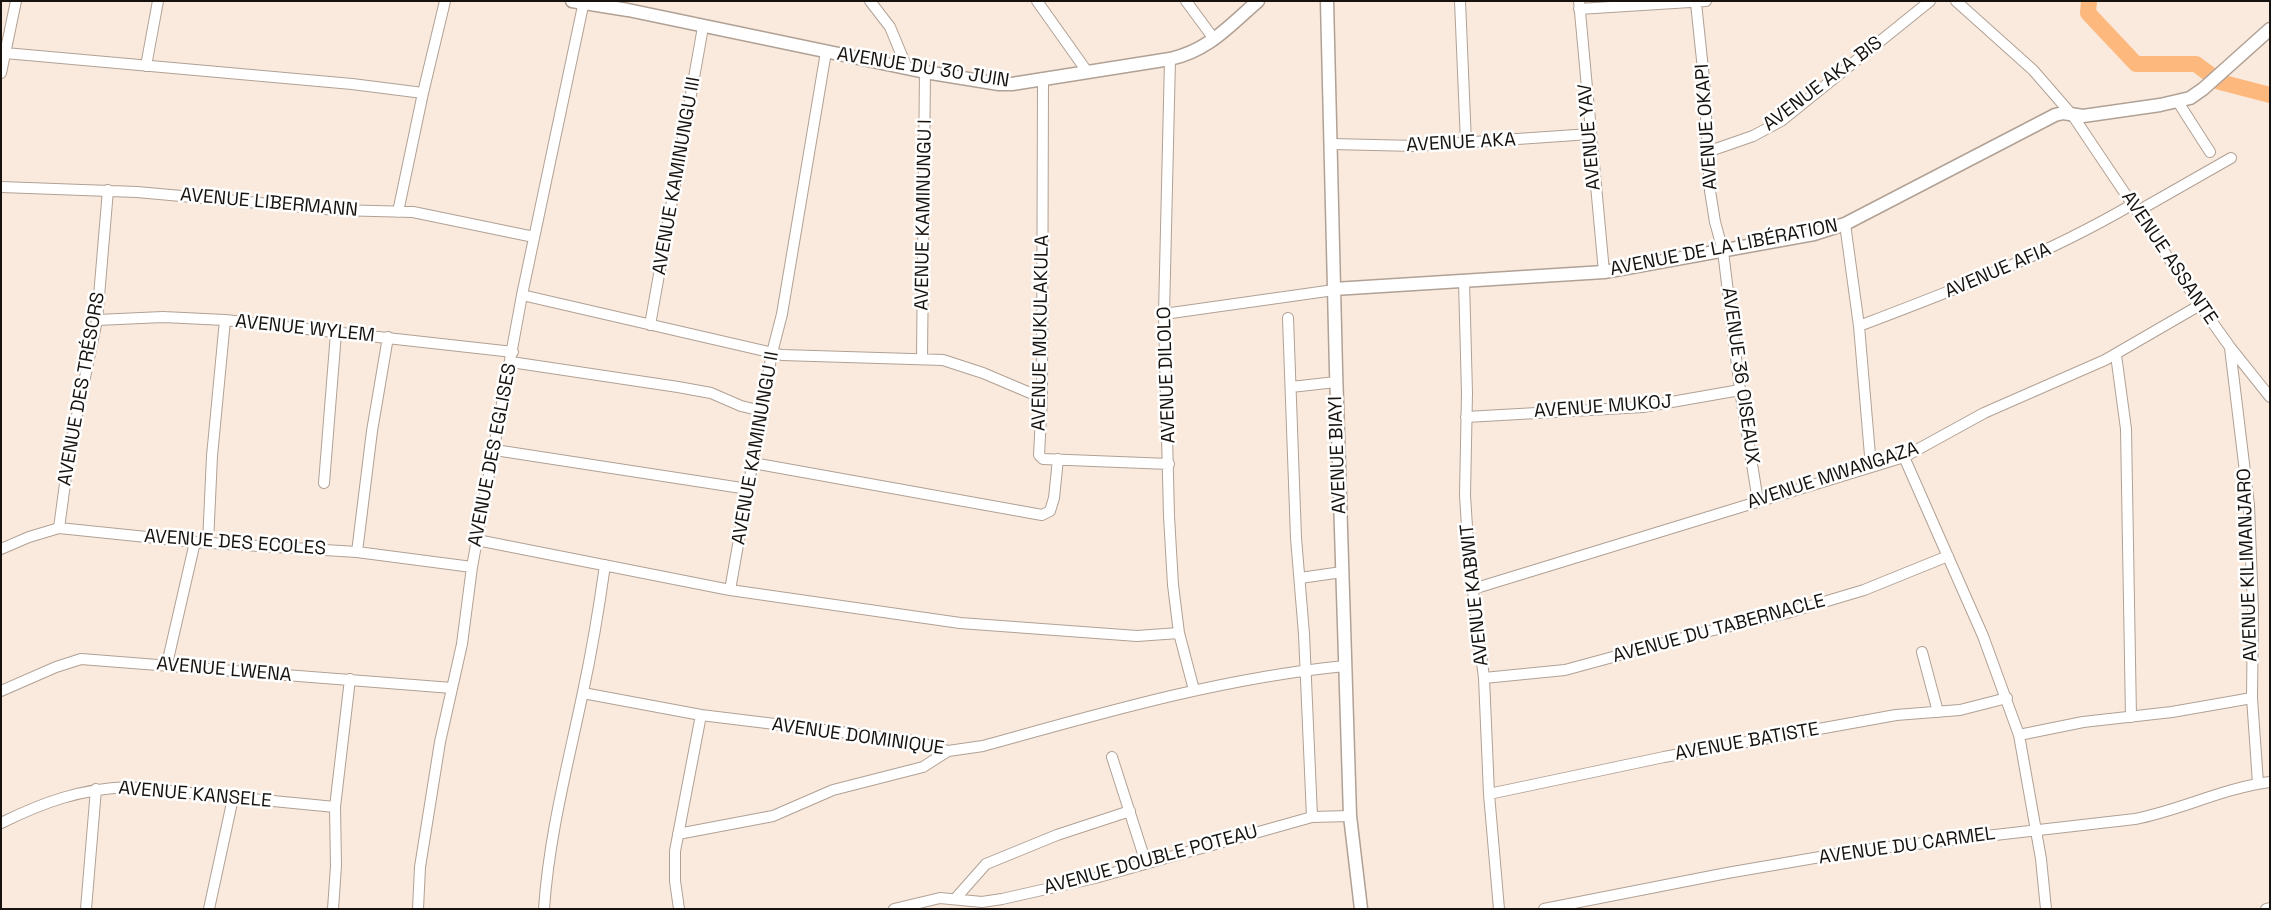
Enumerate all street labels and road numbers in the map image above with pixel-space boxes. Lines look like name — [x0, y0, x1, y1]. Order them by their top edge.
street label: AVENUE AKA BIS — [1759, 32, 1887, 136]
street label: AVENUE DU 30 JUIN — [835, 43, 1011, 93]
street label: AVENUE OKAPI — [1691, 63, 1723, 191]
street label: AVENUE KAMINUNGU III — [648, 75, 706, 277]
street label: AVENUE YAV — [1574, 83, 1606, 191]
street label: AVENUE KAMINUNGU I — [911, 119, 937, 311]
street label: AVENUE AKA — [1406, 129, 1516, 157]
street label: AVENUE LIBERMANN — [179, 184, 359, 222]
street label: AVENUE ASSANTE — [2116, 187, 2222, 329]
street label: AVENUE DE LA LIBÉRATION — [1608, 215, 1840, 281]
street label: AVENUE MUKULAKULA — [1028, 235, 1054, 431]
street label: AVENUE AFIA — [1941, 238, 2055, 304]
street label: AVENUE 36 OISEAUX — [1716, 286, 1764, 466]
street label: AVENUE DES TRÉSORS — [54, 291, 110, 487]
street label: AVENUE DILOLO — [1153, 306, 1181, 444]
street label: AVENUE WYLEM — [234, 310, 376, 348]
street label: AVENUE KAMINUNGU II — [728, 349, 784, 547]
street label: AVENUE DES EGLISES — [464, 361, 522, 549]
street label: AVENUE MUKOJ — [1533, 391, 1673, 423]
street label: AVENUE BIAYI — [1325, 396, 1351, 514]
street label: AVENUE MWANGAZA — [1744, 438, 1922, 514]
street label: AVENUE KILIMANJARO — [2233, 468, 2263, 662]
street label: AVENUE KABWIT — [1456, 523, 1494, 667]
street label: AVENUE DES ECOLES — [143, 525, 327, 561]
street label: AVENUE DU TABERNACLE — [1610, 590, 1828, 668]
street label: AVENUE LWENA — [155, 653, 293, 687]
street label: AVENUE DOMINIQUE — [770, 714, 946, 760]
street label: AVENUE BATISTE — [1673, 718, 1821, 766]
street label: AVENUE KANSELE — [117, 777, 273, 813]
street label: AVENUE DOUBLE POTEAU — [1042, 820, 1260, 900]
street label: AVENUE DU CARMEL — [1817, 822, 1997, 870]

